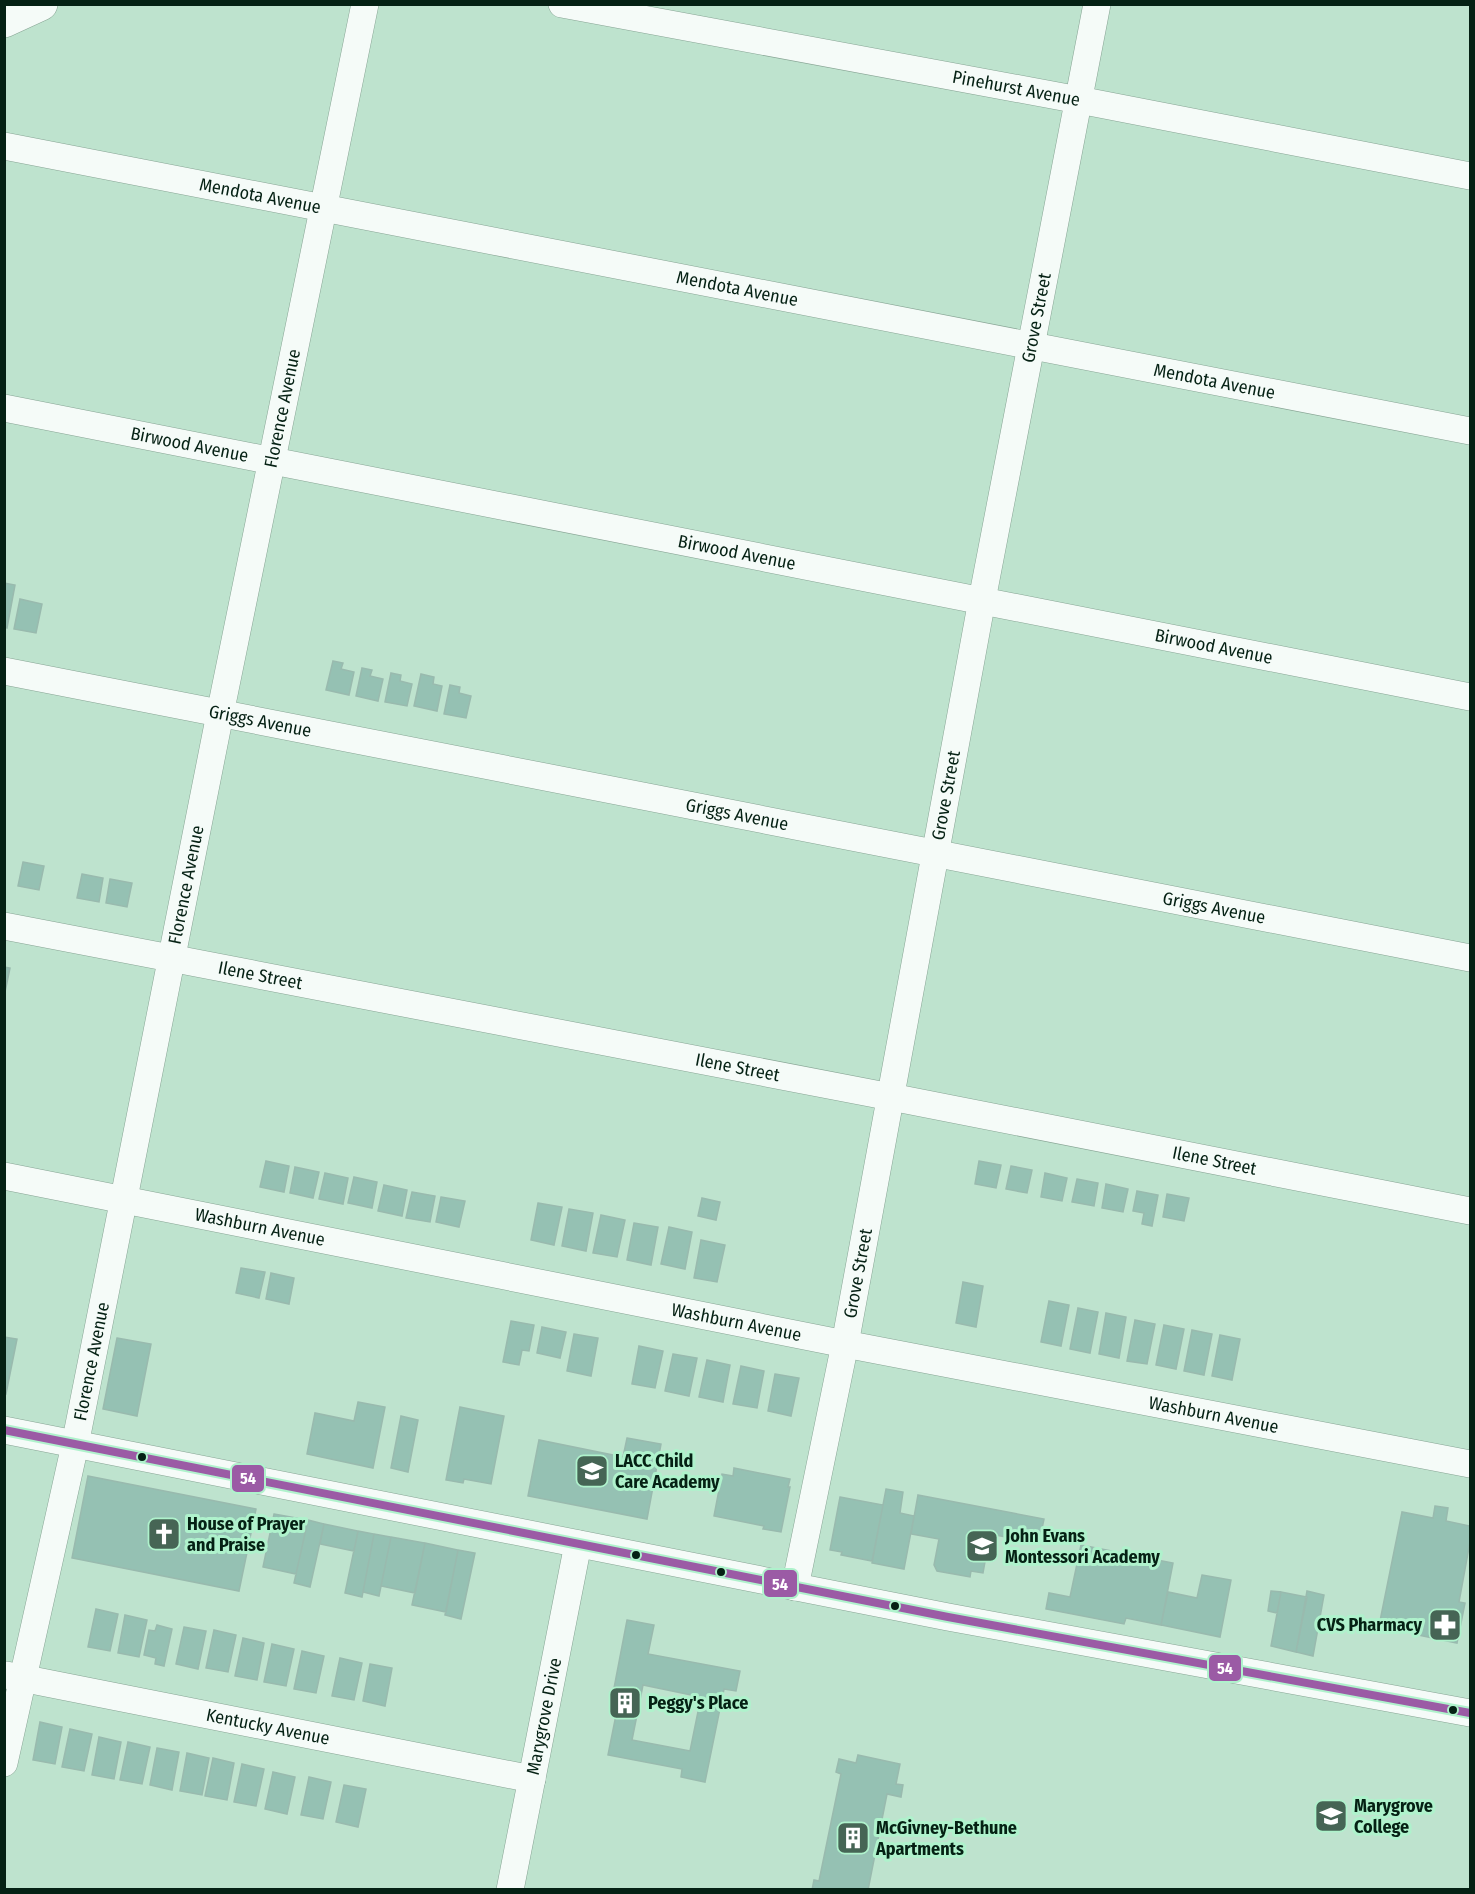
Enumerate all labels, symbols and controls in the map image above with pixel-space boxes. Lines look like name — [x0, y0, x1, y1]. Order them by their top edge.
street label: Pinehurst Avenue — [951, 66, 1082, 111]
street label: Mendota Avenue — [198, 173, 323, 218]
street label: Mendota Avenue — [675, 266, 800, 311]
street label: Grove Street — [1017, 271, 1056, 365]
street label: Florence Avenue — [260, 347, 305, 470]
street label: Mendota Avenue — [1152, 359, 1277, 404]
street label: Birwood Avenue — [129, 422, 250, 467]
street label: Birwood Avenue — [676, 530, 798, 575]
street label: Birwood Avenue — [1153, 624, 1275, 669]
street label: Griggs Avenue — [207, 700, 313, 742]
street label: Grove Street — [927, 749, 965, 842]
street label: Griggs Avenue — [684, 794, 790, 835]
street label: Florence Avenue — [164, 823, 209, 946]
street label: Griggs Avenue — [1161, 887, 1267, 929]
street label: Ilene Street — [216, 957, 304, 994]
street label: Ilene Street — [694, 1049, 782, 1086]
street label: Ilene Street — [1171, 1142, 1259, 1180]
street label: Washburn Avenue — [193, 1203, 327, 1251]
street label: Grove Street — [839, 1226, 877, 1320]
street label: Washburn Avenue — [670, 1299, 804, 1346]
street label: Florence Avenue — [69, 1300, 114, 1423]
street label: Washburn Avenue — [1147, 1392, 1281, 1438]
place label: LACC Child Care Academy — [615, 1450, 720, 1493]
unlabelled marker — [136, 1451, 148, 1463]
school or university icon: LACC Child Care Academy — [574, 1453, 610, 1489]
line badge: 54 — [231, 1464, 265, 1493]
text: 54 — [240, 1469, 256, 1488]
place label: House of Prayer and Praise — [187, 1513, 306, 1556]
church icon: House of Prayer and Praise — [146, 1516, 182, 1552]
place label: John Evans Montessori Academy — [1004, 1525, 1160, 1568]
school or university icon: John Evans Montessori Academy — [964, 1528, 1000, 1564]
unlabelled marker — [630, 1549, 642, 1561]
unlabelled marker — [715, 1566, 727, 1578]
line badge: 54 — [763, 1569, 798, 1598]
text: 54 — [772, 1575, 788, 1594]
unlabelled marker — [889, 1600, 901, 1612]
pharmacy icon: CVS Pharmacy — [1427, 1607, 1463, 1643]
place label: CVS Pharmacy — [1317, 1614, 1422, 1636]
line badge: 54 — [1208, 1654, 1242, 1682]
street label: Marygrove Drive — [522, 1656, 566, 1777]
text: 54 — [1217, 1659, 1233, 1678]
building icon: Peggy's Place — [607, 1685, 643, 1721]
place label: Peggy's Place — [648, 1692, 748, 1714]
street label: Kentucky Avenue — [204, 1704, 332, 1750]
unlabelled marker — [1447, 1704, 1459, 1716]
place label: Marygrove College — [1354, 1795, 1433, 1838]
school or university icon: Marygrove College — [1313, 1798, 1349, 1834]
place label: McGivney-Bethune Apartments — [875, 1817, 1017, 1860]
building icon: McGivney-Bethune Apartments — [835, 1820, 871, 1856]

